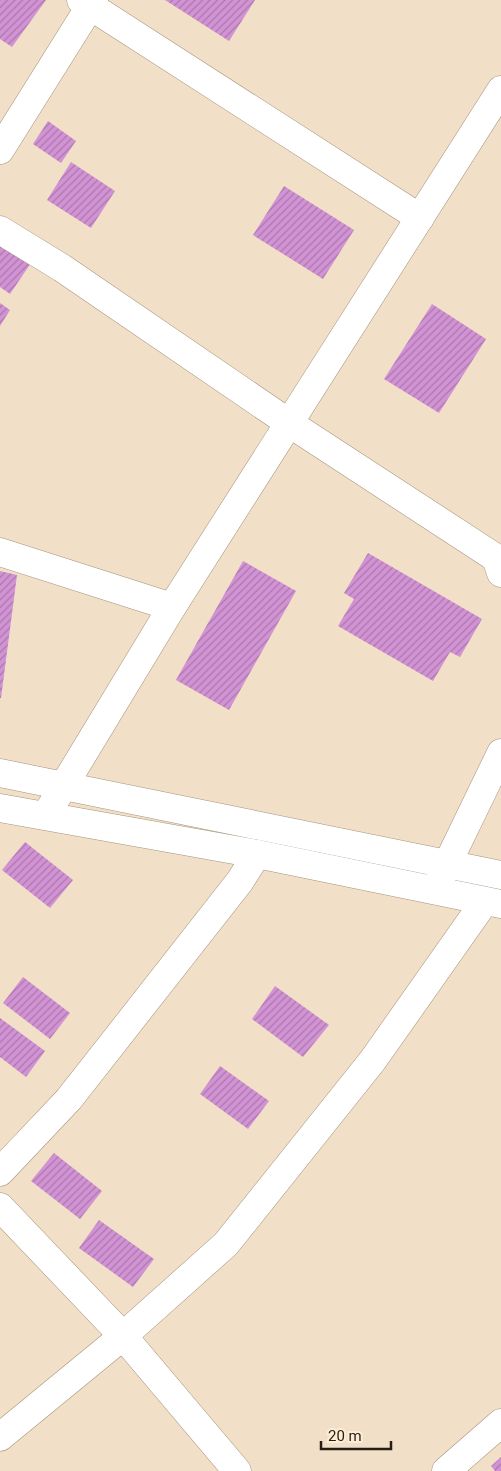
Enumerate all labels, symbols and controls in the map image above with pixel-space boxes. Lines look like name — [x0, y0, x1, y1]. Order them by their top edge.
scale bar — [321, 1418, 391, 1450]
text: 20 m — [328, 1427, 362, 1445]

